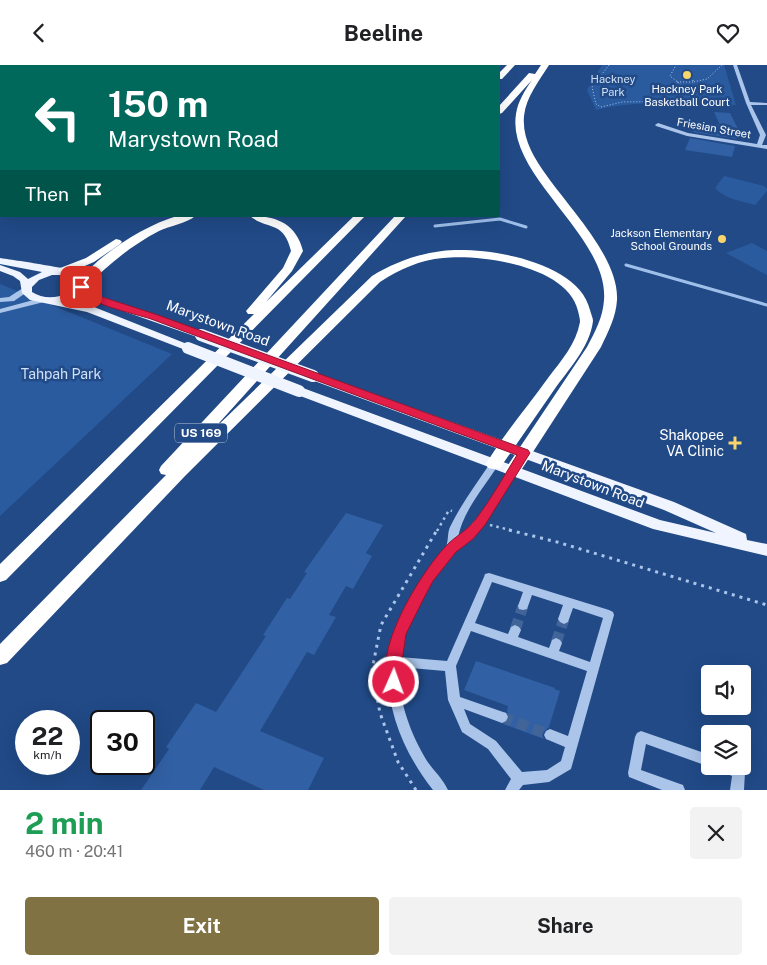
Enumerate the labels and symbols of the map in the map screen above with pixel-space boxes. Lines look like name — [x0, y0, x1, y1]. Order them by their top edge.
marker: Hackney Park Basketball Court — [681, 69, 693, 81]
park label: Hackney Park — [591, 73, 636, 98]
place label: Hackney Park Basketball Court — [644, 83, 730, 108]
street label: Friesian Street — [676, 116, 752, 140]
place label: Jackson Elementary School Grounds — [610, 227, 712, 252]
marker: Jackson Elementary School Grounds — [716, 233, 728, 245]
pin — [60, 266, 102, 308]
street label: Marystown Road — [164, 297, 272, 349]
park label: Tahpah Park — [21, 366, 101, 382]
road number: US 169 — [175, 423, 227, 443]
place label: Shakopee VA Clinic — [659, 427, 724, 459]
marker: Shakopee VA Clinic — [728, 436, 742, 450]
street label: Marystown Road — [539, 457, 647, 511]
position arrow — [367, 655, 419, 707]
speed limit sign: 30 — [90, 710, 155, 775]

